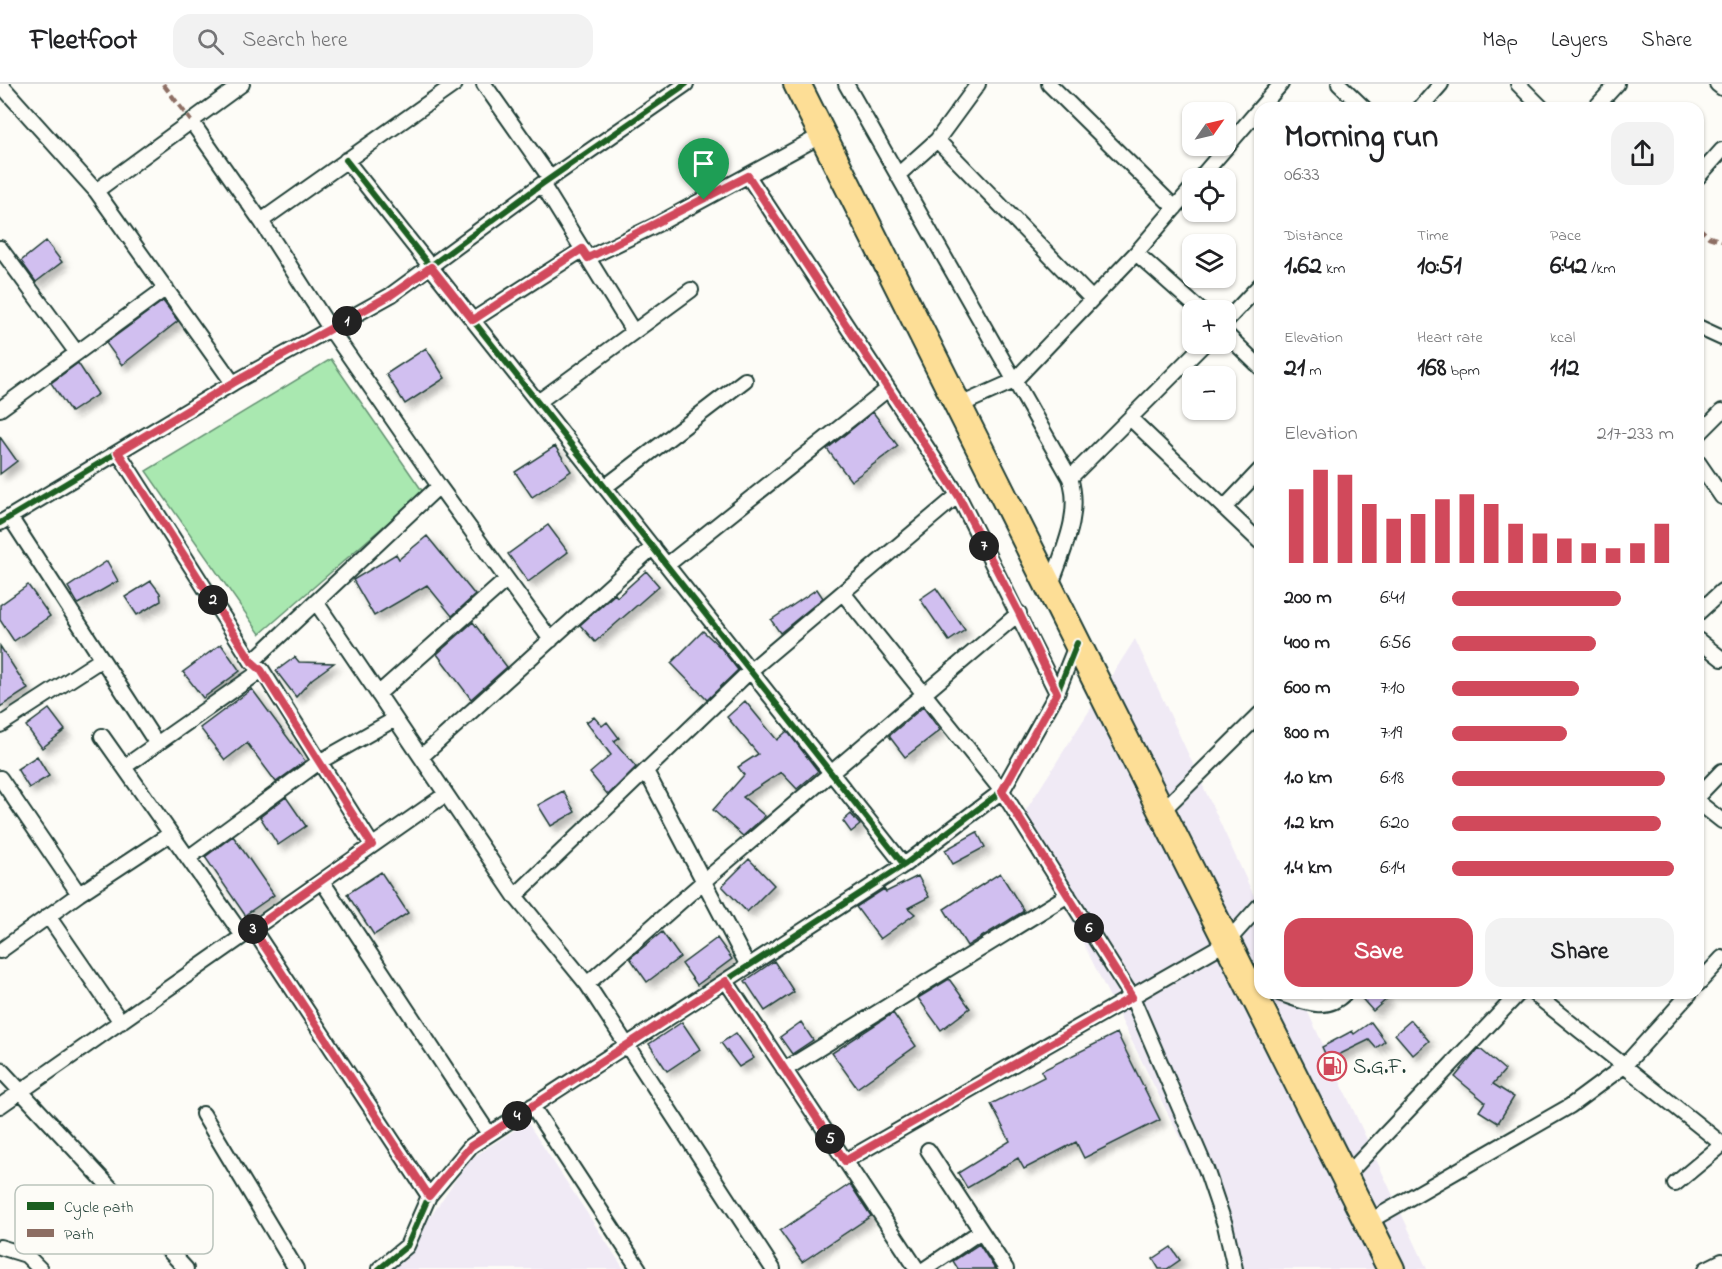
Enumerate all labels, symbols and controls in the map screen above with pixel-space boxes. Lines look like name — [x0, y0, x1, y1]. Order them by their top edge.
search box — [173, 14, 593, 68]
text: Fleetfoot — [30, 21, 137, 62]
icon: search — [194, 25, 227, 58]
text: Search here — [242, 25, 348, 57]
text: Map — [1482, 26, 1518, 56]
text: Layers — [1551, 26, 1608, 56]
text: Share — [1641, 26, 1692, 56]
north arrow — [1182, 102, 1236, 156]
map controls — [1182, 102, 1236, 420]
text: Morning run — [1284, 114, 1438, 162]
button: share — [1611, 122, 1674, 185]
pin — [678, 138, 729, 200]
icon: arrive — [687, 147, 720, 180]
text: 06:33 — [1284, 161, 1320, 190]
button: locate — [1182, 168, 1236, 222]
text: Distance — [1284, 224, 1343, 248]
text: Time — [1417, 224, 1449, 248]
text: Pace — [1550, 224, 1581, 248]
button: layers — [1182, 234, 1236, 288]
text: 1.62 — [1284, 248, 1322, 286]
text: 10:51 — [1417, 248, 1462, 286]
text: 6:42 — [1550, 248, 1587, 286]
text: km — [1322, 257, 1345, 281]
text: /km — [1587, 257, 1616, 281]
button: + — [1182, 300, 1236, 354]
pin: 1 — [332, 306, 362, 336]
text: 1 — [344, 309, 350, 333]
text: Elevation — [1284, 326, 1343, 350]
text: Heart rate — [1417, 326, 1483, 350]
text: kcal — [1550, 326, 1575, 350]
text: 21 — [1284, 350, 1305, 388]
text: 168 — [1417, 350, 1446, 388]
text: 112 — [1550, 350, 1579, 388]
text: m — [1305, 359, 1322, 383]
text: bpm — [1446, 359, 1480, 383]
button: − — [1182, 366, 1236, 420]
text: Elevation — [1284, 420, 1358, 449]
text: 217–233 m — [1597, 420, 1674, 449]
pin: 7 — [969, 531, 999, 561]
text: 7 — [981, 534, 987, 558]
text: 200 m — [1284, 584, 1332, 613]
text: 6:41 — [1380, 584, 1405, 613]
pin: 2 — [198, 585, 228, 615]
text: 2 — [209, 588, 217, 612]
text: 400 m — [1284, 629, 1330, 658]
text: 6:56 — [1380, 629, 1411, 658]
text: 600 m — [1284, 674, 1331, 703]
text: 7:10 — [1380, 674, 1405, 703]
text: 800 m — [1284, 719, 1329, 748]
text: 7:19 — [1380, 719, 1402, 748]
text: 1.0 km — [1284, 764, 1332, 793]
text: 6:18 — [1380, 764, 1404, 793]
text: 1.2 km — [1284, 809, 1334, 838]
text: 6:20 — [1380, 809, 1409, 838]
text: 1.4 km — [1284, 854, 1332, 883]
text: 6:14 — [1380, 854, 1405, 883]
pin: 6 — [1074, 913, 1104, 943]
pin: 3 — [238, 914, 268, 944]
text: 6 — [1085, 916, 1093, 940]
text: 3 — [250, 917, 256, 941]
button: Save — [1284, 918, 1473, 987]
button: Share — [1485, 918, 1674, 987]
fuel station icon: S.G.F. — [1316, 1050, 1348, 1082]
place label: S.G.F. — [1353, 1053, 1406, 1083]
pin: 4 — [502, 1101, 532, 1131]
text: 4 — [514, 1104, 520, 1128]
pin: 5 — [815, 1124, 845, 1154]
text: 5 — [825, 1127, 835, 1151]
legend — [15, 1185, 213, 1254]
text: Cycle path — [64, 1196, 133, 1220]
text: Path — [64, 1223, 94, 1247]

